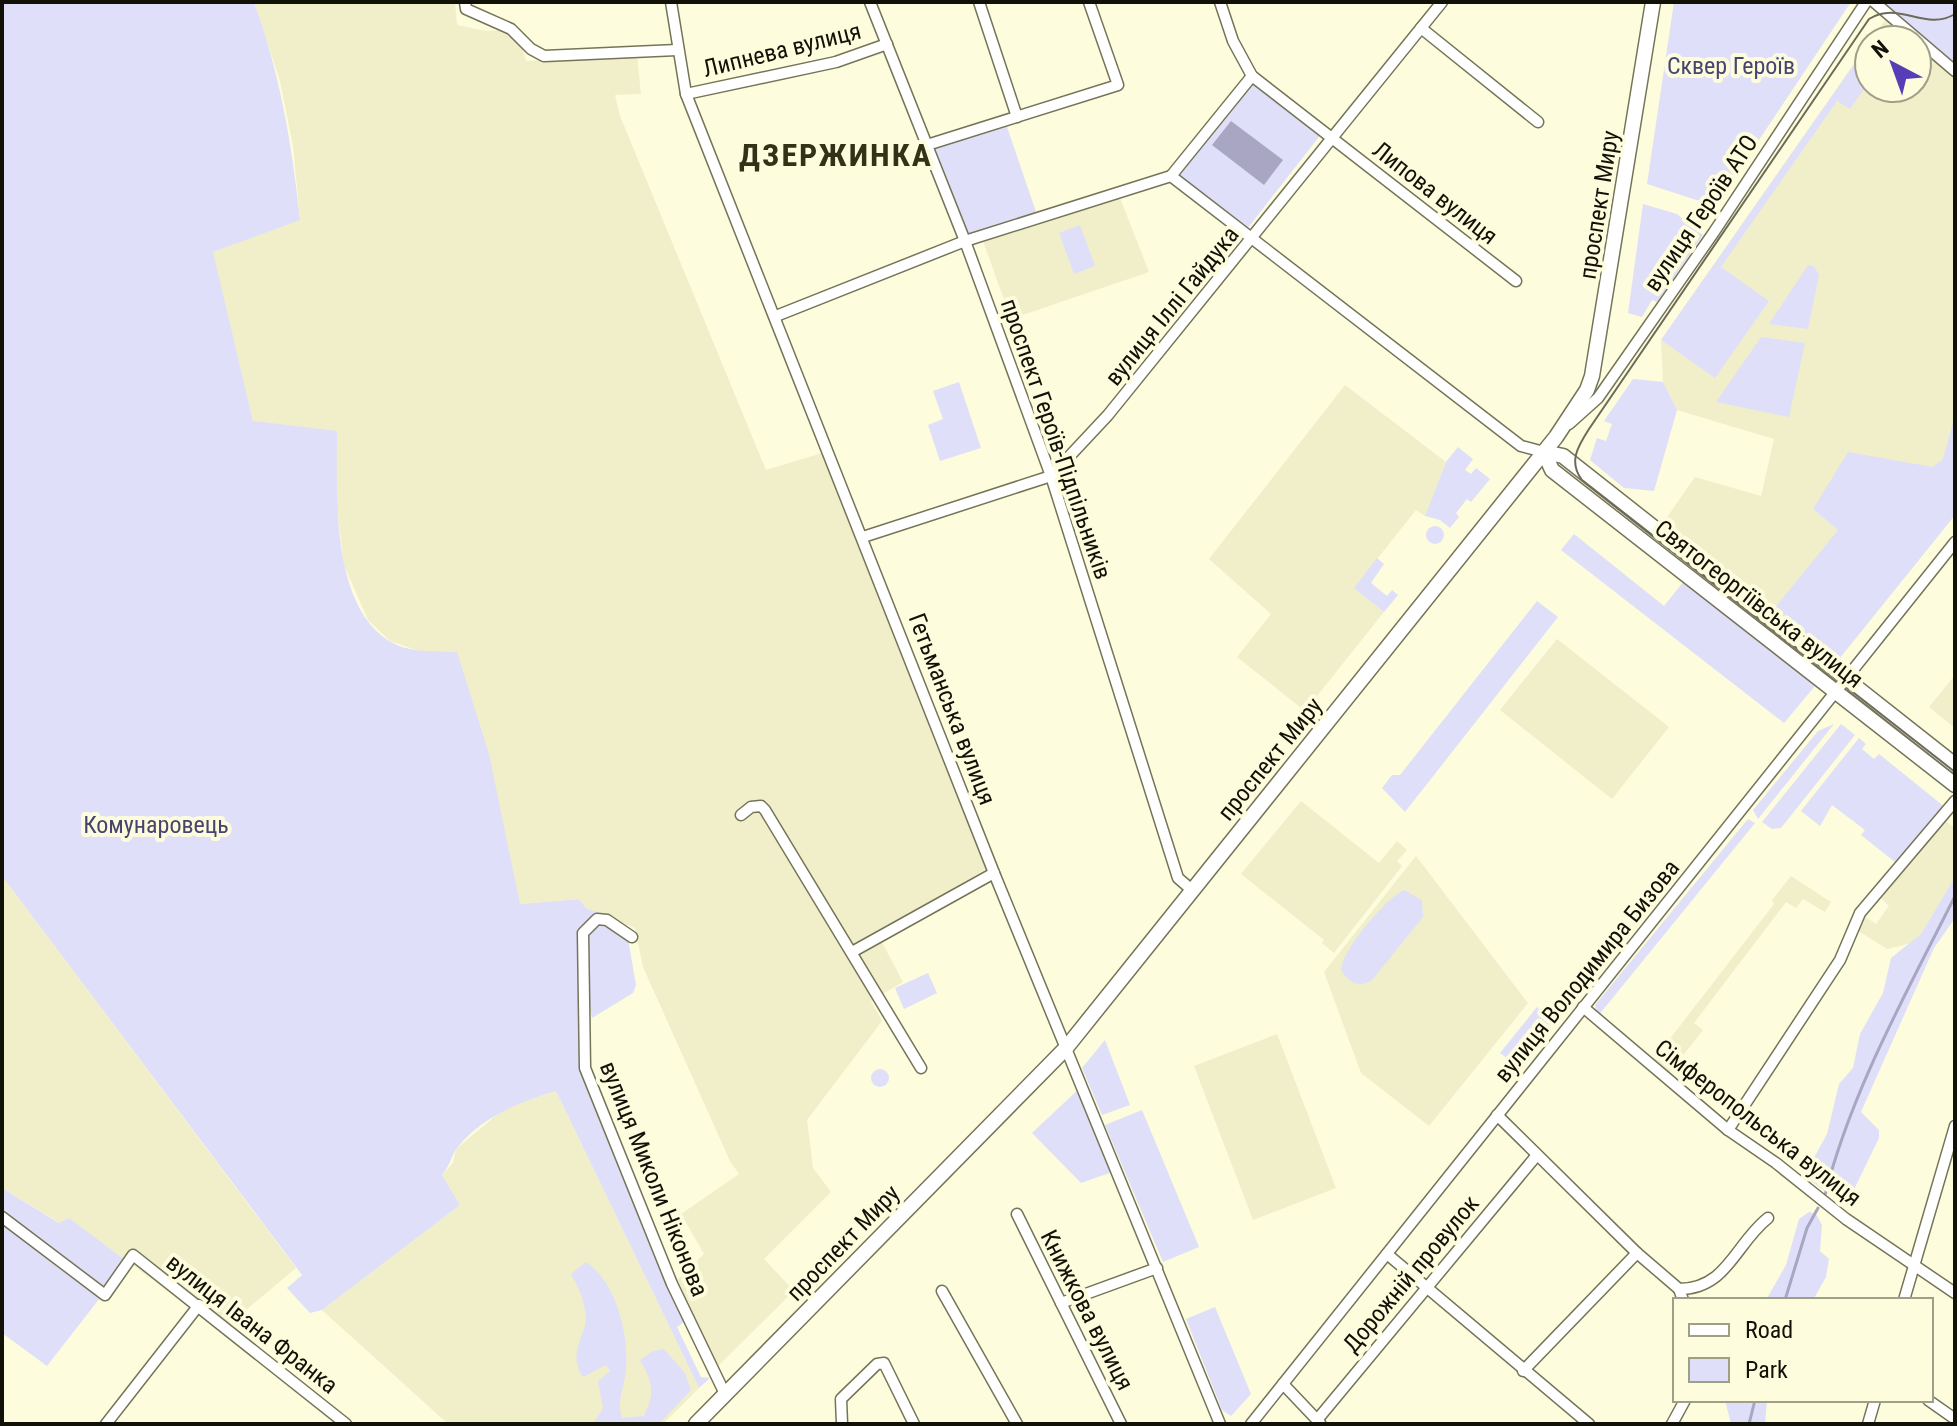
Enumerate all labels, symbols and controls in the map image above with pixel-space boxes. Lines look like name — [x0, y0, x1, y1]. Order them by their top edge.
street label: Липнева вулиця — [700, 17, 864, 83]
north arrow — [1853, 24, 1933, 104]
text: N — [1867, 35, 1893, 63]
park label: Сквер Героїв — [1667, 52, 1795, 80]
street label: проспект Миру — [1573, 129, 1625, 281]
street label: вулиця Героїв АТО — [1638, 129, 1764, 297]
district label: ДЗЕРЖИНКА — [739, 136, 933, 174]
street label: Липова вулиця — [1367, 136, 1503, 250]
street label: вулиця Іллі Гайдука — [1099, 221, 1245, 391]
street label: проспект Героїв-Підпільників — [995, 295, 1117, 583]
street label: Святогеоргіївська вулиця — [1649, 514, 1869, 694]
street label: Гетьманська вулиця — [903, 609, 1001, 809]
street label: проспект Миру — [1212, 692, 1328, 826]
park label: Комунаровець — [83, 811, 229, 839]
street label: вулиця Володимира Бизова — [1489, 854, 1685, 1088]
street label: Сімферопольська вулиця — [1649, 1034, 1867, 1212]
street label: вулиця Миколи Ніконова — [594, 1057, 714, 1301]
street label: проспект Миру — [781, 1179, 905, 1307]
street label: Дорожній провулок — [1337, 1189, 1485, 1358]
street label: Книжкова вулиця — [1035, 1225, 1139, 1395]
street label: вулиця Івана Франка — [161, 1249, 343, 1399]
legend — [1673, 1298, 1933, 1402]
text: Road — [1745, 1316, 1793, 1344]
text: Park — [1745, 1356, 1788, 1384]

